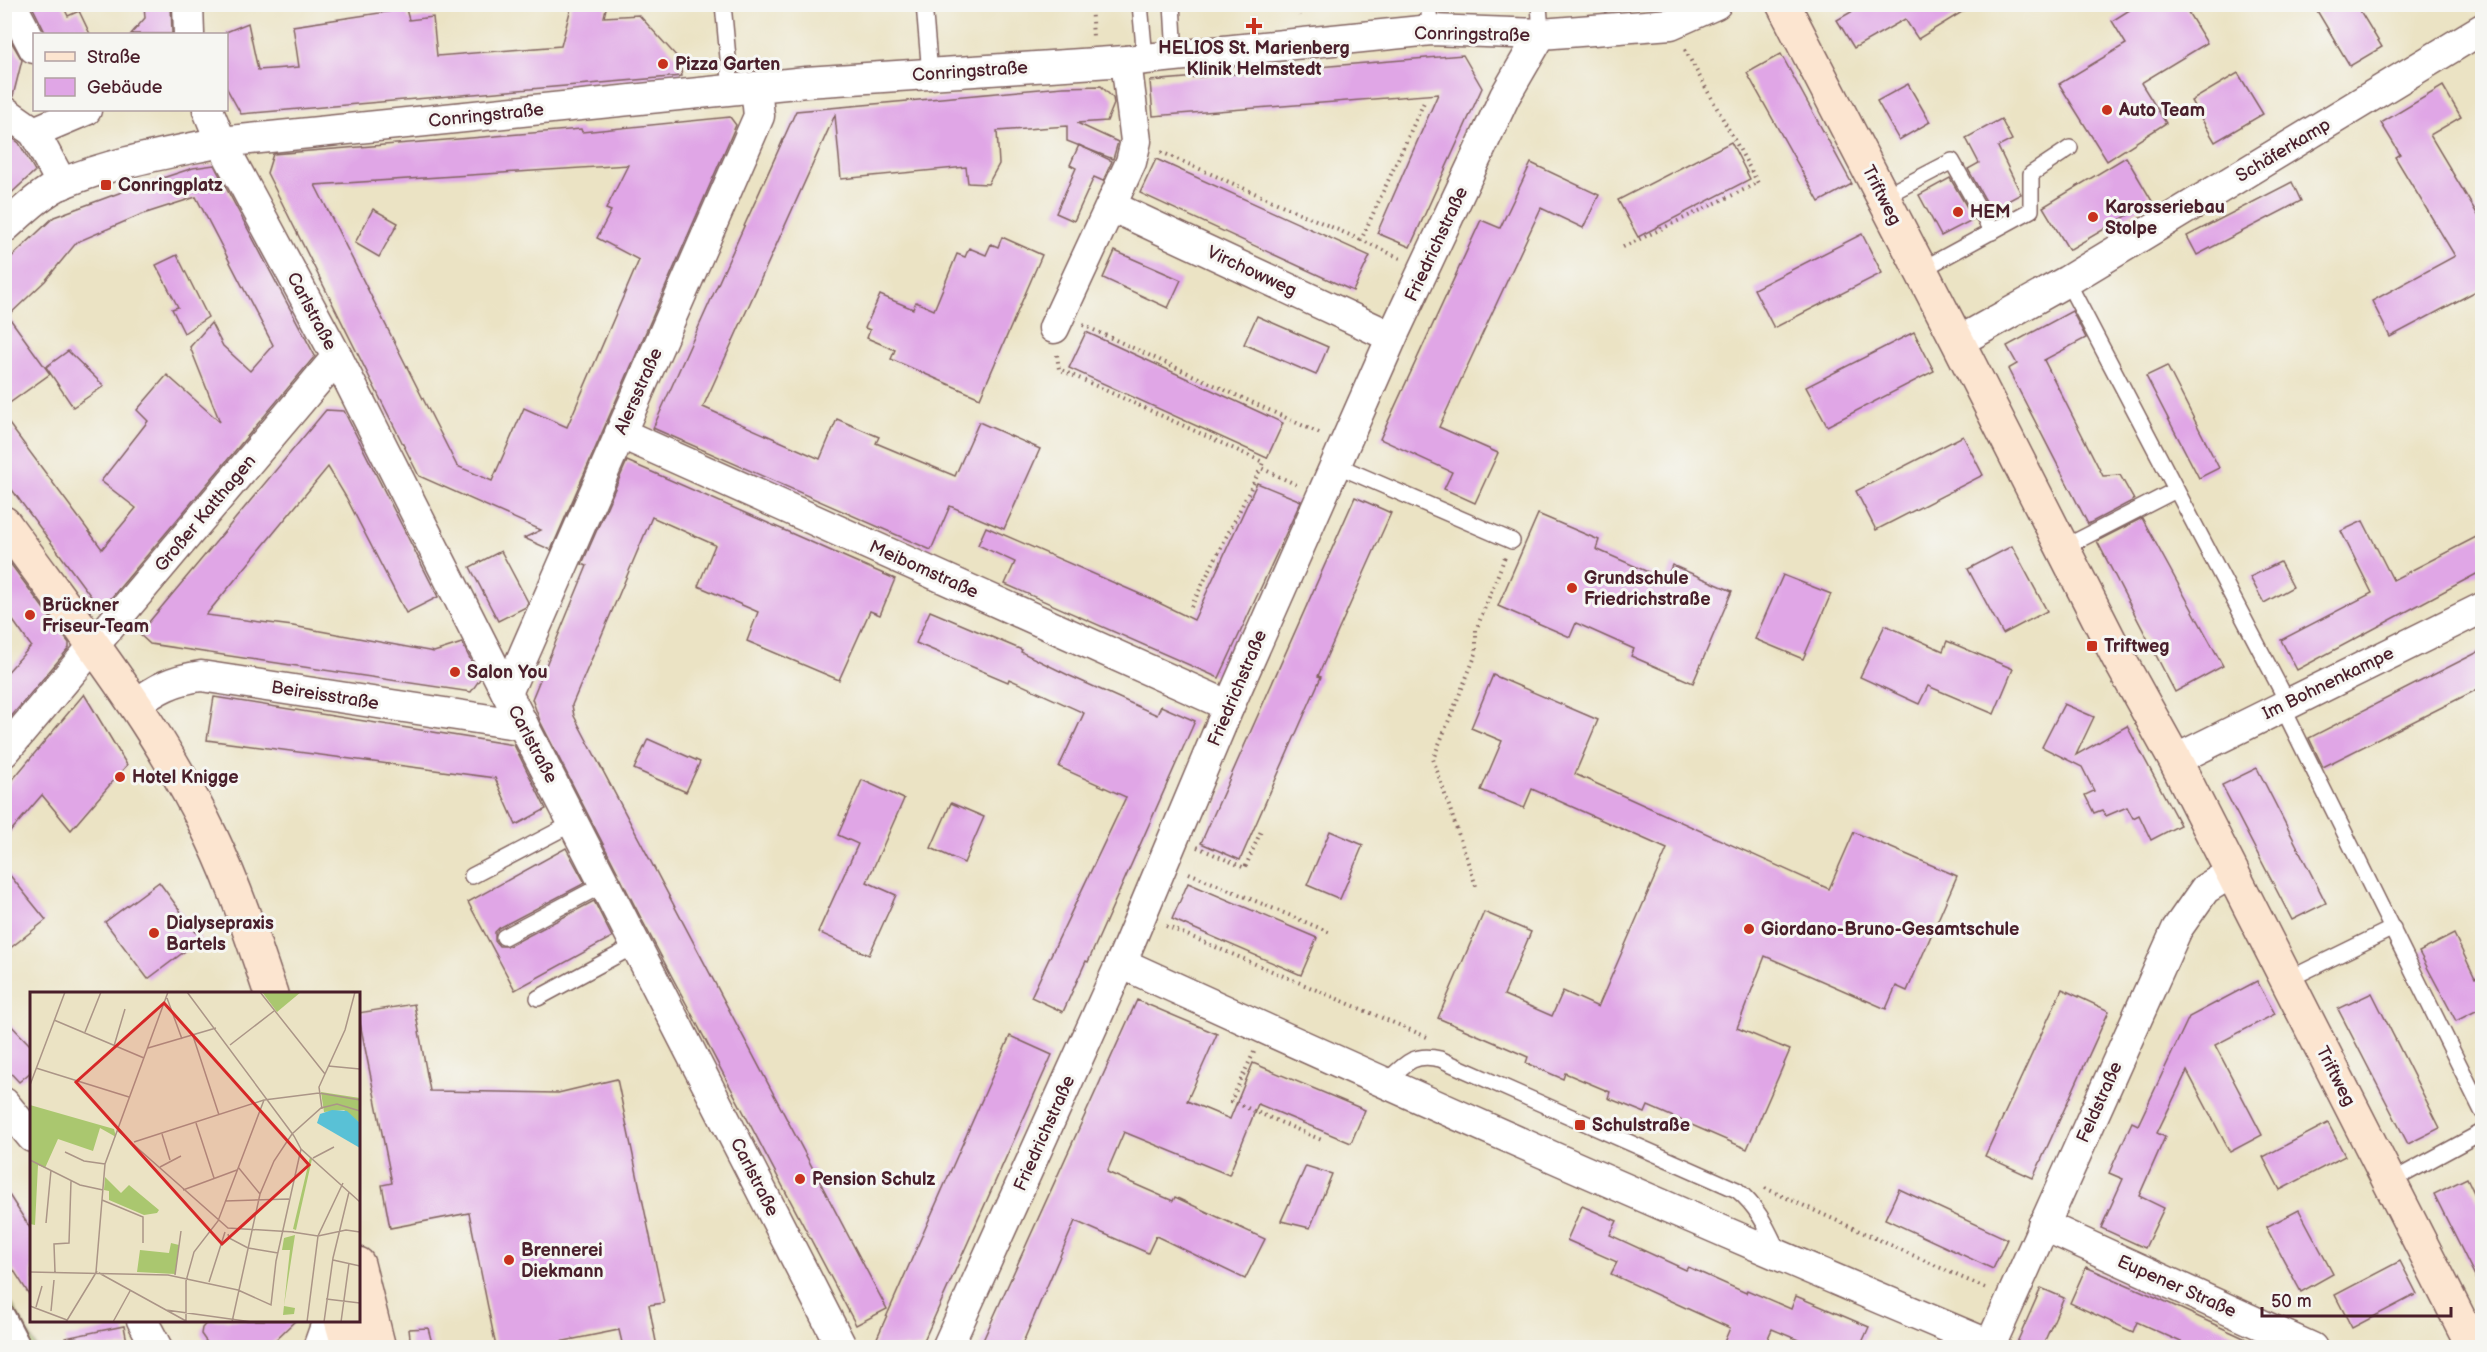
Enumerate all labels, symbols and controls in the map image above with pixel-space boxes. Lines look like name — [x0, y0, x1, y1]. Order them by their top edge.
marker: HELIOS St. Marienberg Klinik Helmstedt — [1245, 17, 1263, 35]
street label: Conringstraße — [1414, 23, 1530, 46]
legend — [33, 33, 228, 111]
place label: HELIOS St. Marienberg Klinik Helmstedt — [1158, 38, 1350, 80]
text: Straße — [87, 47, 141, 68]
place label: Pizza Garten — [675, 54, 780, 75]
marker: Pizza Garten — [656, 57, 670, 71]
street label: Conringstraße — [911, 57, 1029, 86]
text: Gebäude — [87, 77, 163, 98]
street label: Conringstraße — [427, 99, 545, 132]
place label: Auto Team — [2118, 100, 2205, 121]
marker: Auto Team — [2100, 103, 2114, 117]
street label: Schäferkamp — [2232, 114, 2334, 187]
street label: Triftweg — [1858, 162, 1906, 229]
place label: Conringplatz — [118, 175, 223, 196]
marker: Conringplatz — [99, 178, 113, 192]
street label: Friedrichstraße — [1401, 183, 1472, 305]
place label: Karosseriebau Stolpe — [2105, 197, 2225, 239]
place label: HEM — [1970, 202, 2011, 223]
marker: HEM — [1951, 205, 1965, 219]
marker: Karosseriebau Stolpe — [2086, 210, 2100, 224]
street label: Virchowweg — [1204, 242, 1300, 301]
street label: Carlstraße — [282, 269, 341, 354]
street label: Alersstraße — [610, 344, 667, 438]
street label: Großer Katthagen — [150, 451, 260, 576]
street label: Meibomstraße — [866, 536, 982, 603]
place label: Grundschule Friedrichstraße — [1584, 568, 1711, 610]
marker: Grundschule Friedrichstraße — [1565, 581, 1579, 595]
place label: Brückner Friseur-Team — [42, 595, 149, 637]
marker: Brückner Friseur-Team — [23, 608, 37, 622]
street label: Friedrichstraße — [1204, 627, 1272, 749]
place label: Triftweg — [2104, 636, 2170, 657]
marker: Triftweg — [2085, 639, 2099, 653]
street label: Im Bohnenkampe — [2259, 642, 2398, 724]
place label: Salon You — [467, 662, 548, 683]
marker: Salon You — [448, 665, 462, 679]
street label: Beireisstraße — [270, 677, 381, 714]
street label: Carlstraße — [503, 702, 562, 787]
place label: Hotel Knigge — [132, 767, 239, 788]
marker: Hotel Knigge — [113, 770, 127, 784]
place label: Dialysepraxis Bartels — [166, 913, 274, 955]
place label: Giordano-Bruno-Gesamtschule — [1761, 919, 2019, 940]
marker: Giordano-Bruno-Gesamtschule — [1742, 922, 1756, 936]
marker: Dialysepraxis Bartels — [147, 926, 161, 940]
inset map — [30, 992, 360, 1322]
street label: Triftweg — [2312, 1043, 2360, 1110]
street label: Feldstraße — [2072, 1058, 2127, 1146]
street label: Friedrichstraße — [1010, 1072, 1079, 1194]
place label: Schulstraße — [1592, 1115, 1690, 1136]
marker: Schulstraße — [1573, 1118, 1587, 1132]
street label: Carlstraße — [726, 1135, 783, 1220]
place label: Pension Schulz — [812, 1169, 935, 1190]
marker: Pension Schulz — [793, 1172, 807, 1186]
place label: Brennerei Diekmann — [521, 1240, 604, 1282]
street label: Eupener Straße — [2114, 1251, 2240, 1322]
marker: Brennerei Diekmann — [502, 1253, 516, 1267]
scale bar — [2262, 1280, 2451, 1318]
text: 50 m — [2271, 1291, 2312, 1312]

